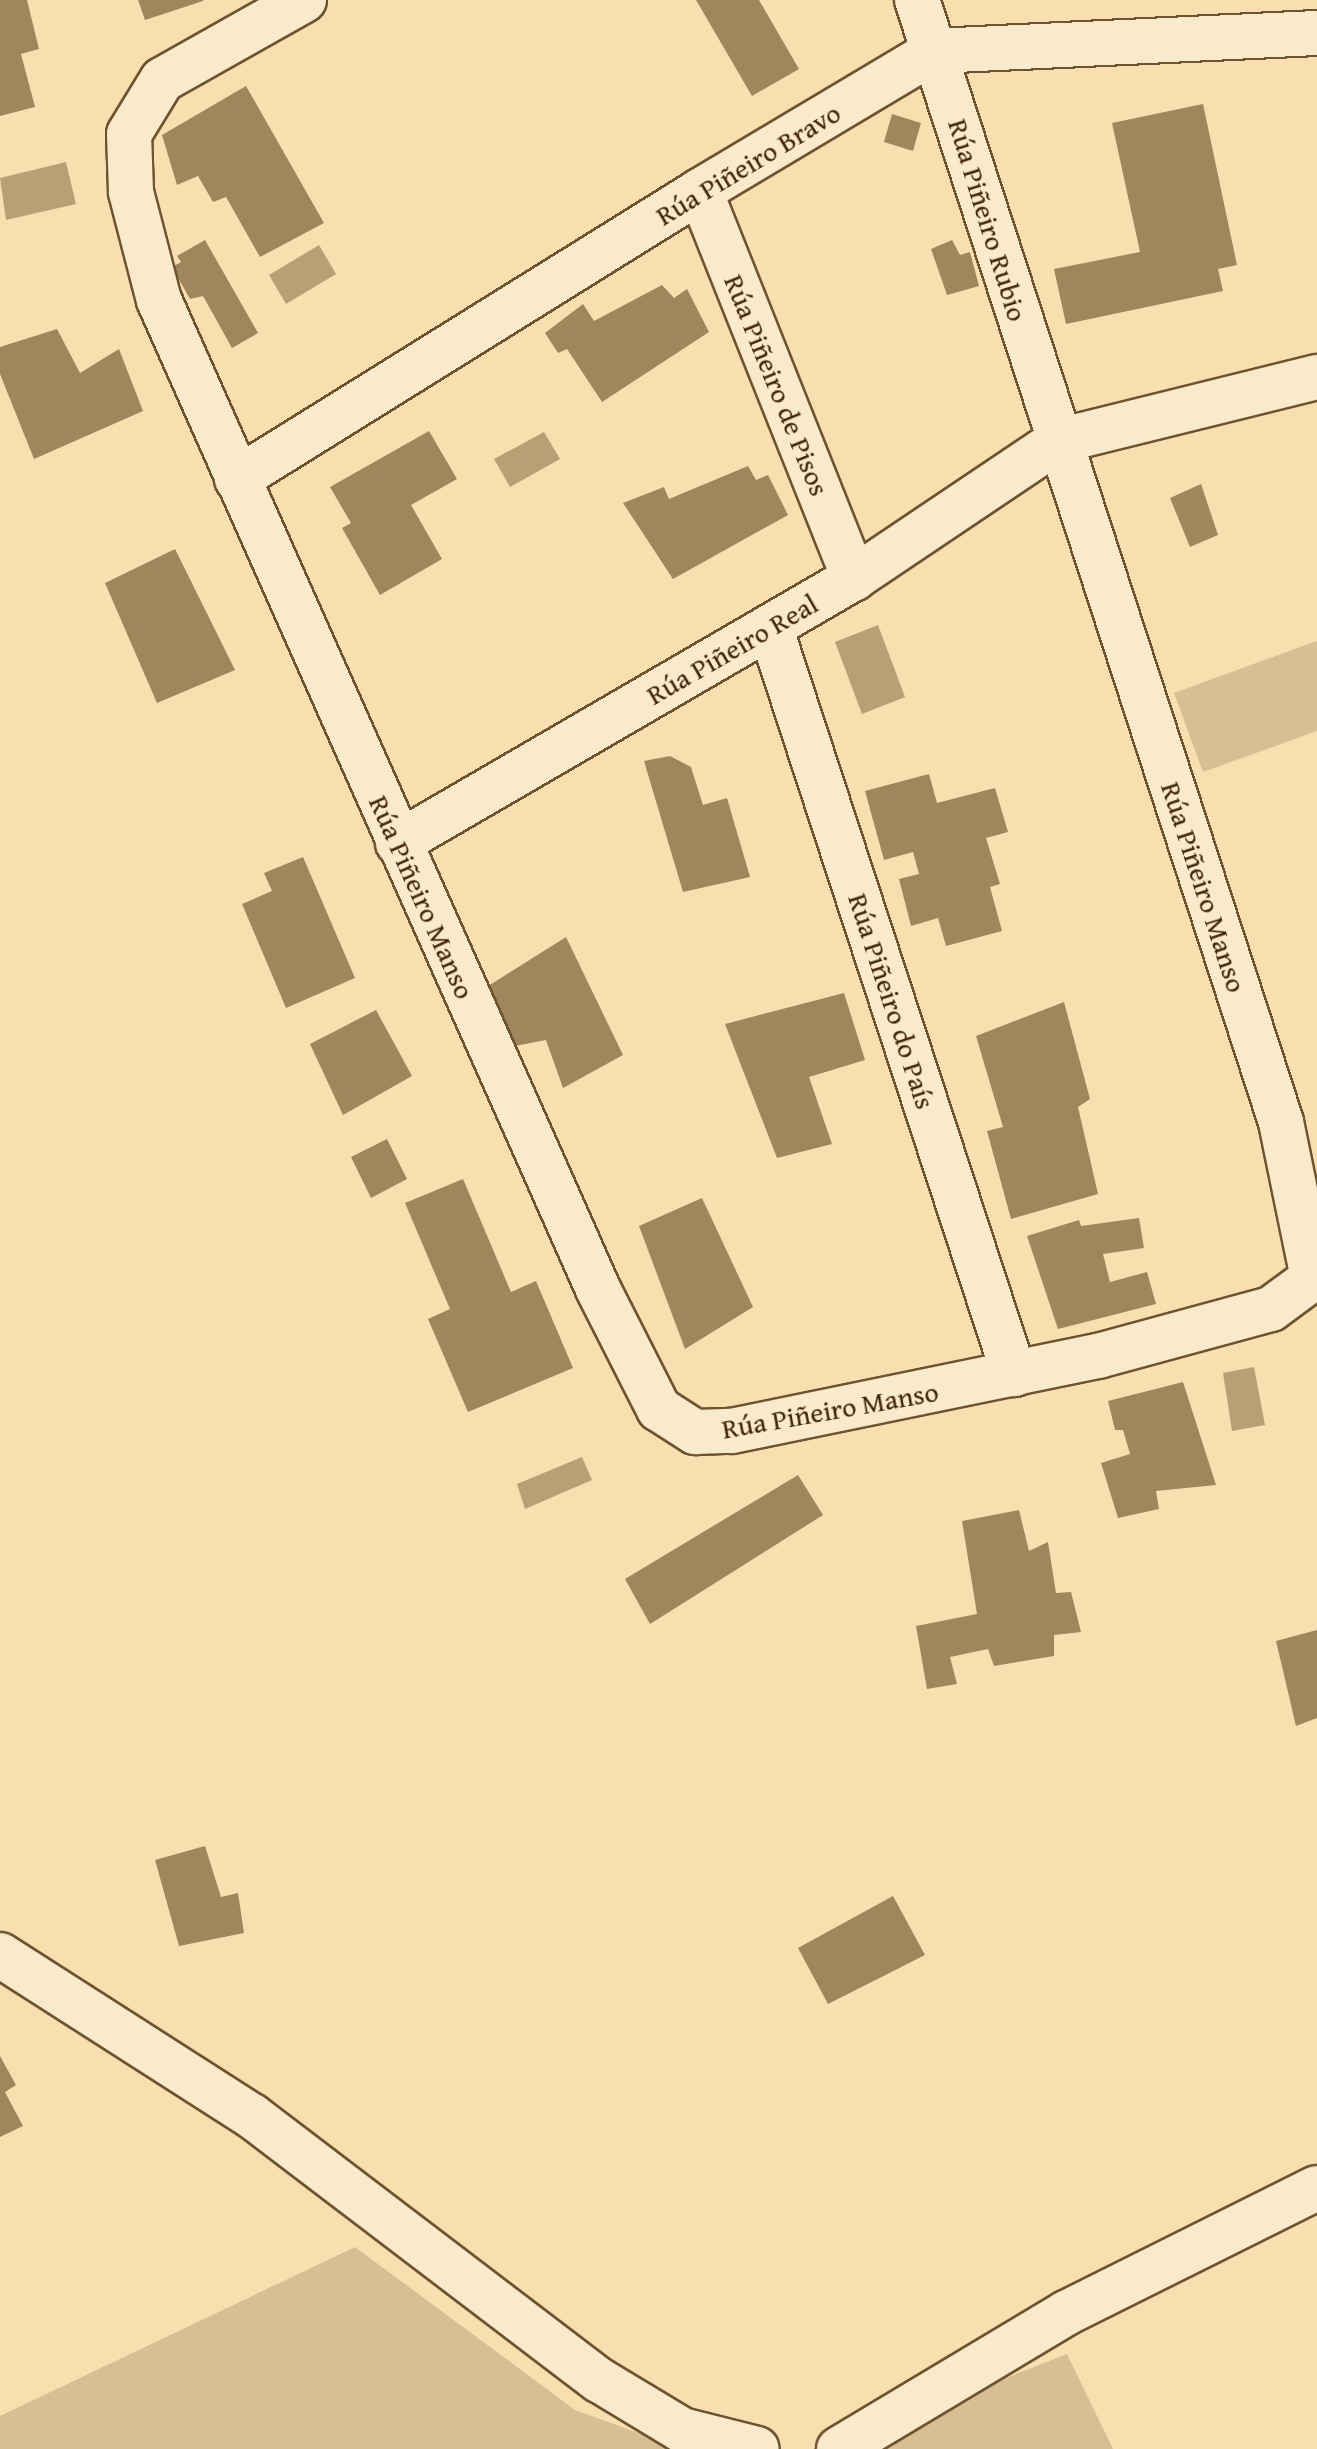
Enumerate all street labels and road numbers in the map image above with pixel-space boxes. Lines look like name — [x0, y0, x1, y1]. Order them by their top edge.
street label: Rúa Piñeiro Bravo — [650, 96, 846, 232]
street label: Rúa Piñeiro Rubio — [941, 115, 1035, 325]
street label: Rúa Piñeiro de Pisos — [717, 270, 837, 500]
street label: Rúa Piñeiro Real — [640, 586, 824, 712]
street label: Rúa Piñeiro Manso — [1154, 778, 1254, 996]
street label: Rúa Piñeiro Manso — [362, 790, 482, 1004]
street label: Rúa Piñeiro do País — [841, 889, 943, 1113]
street label: Rúa Piñeiro Manso — [719, 1374, 941, 1446]

